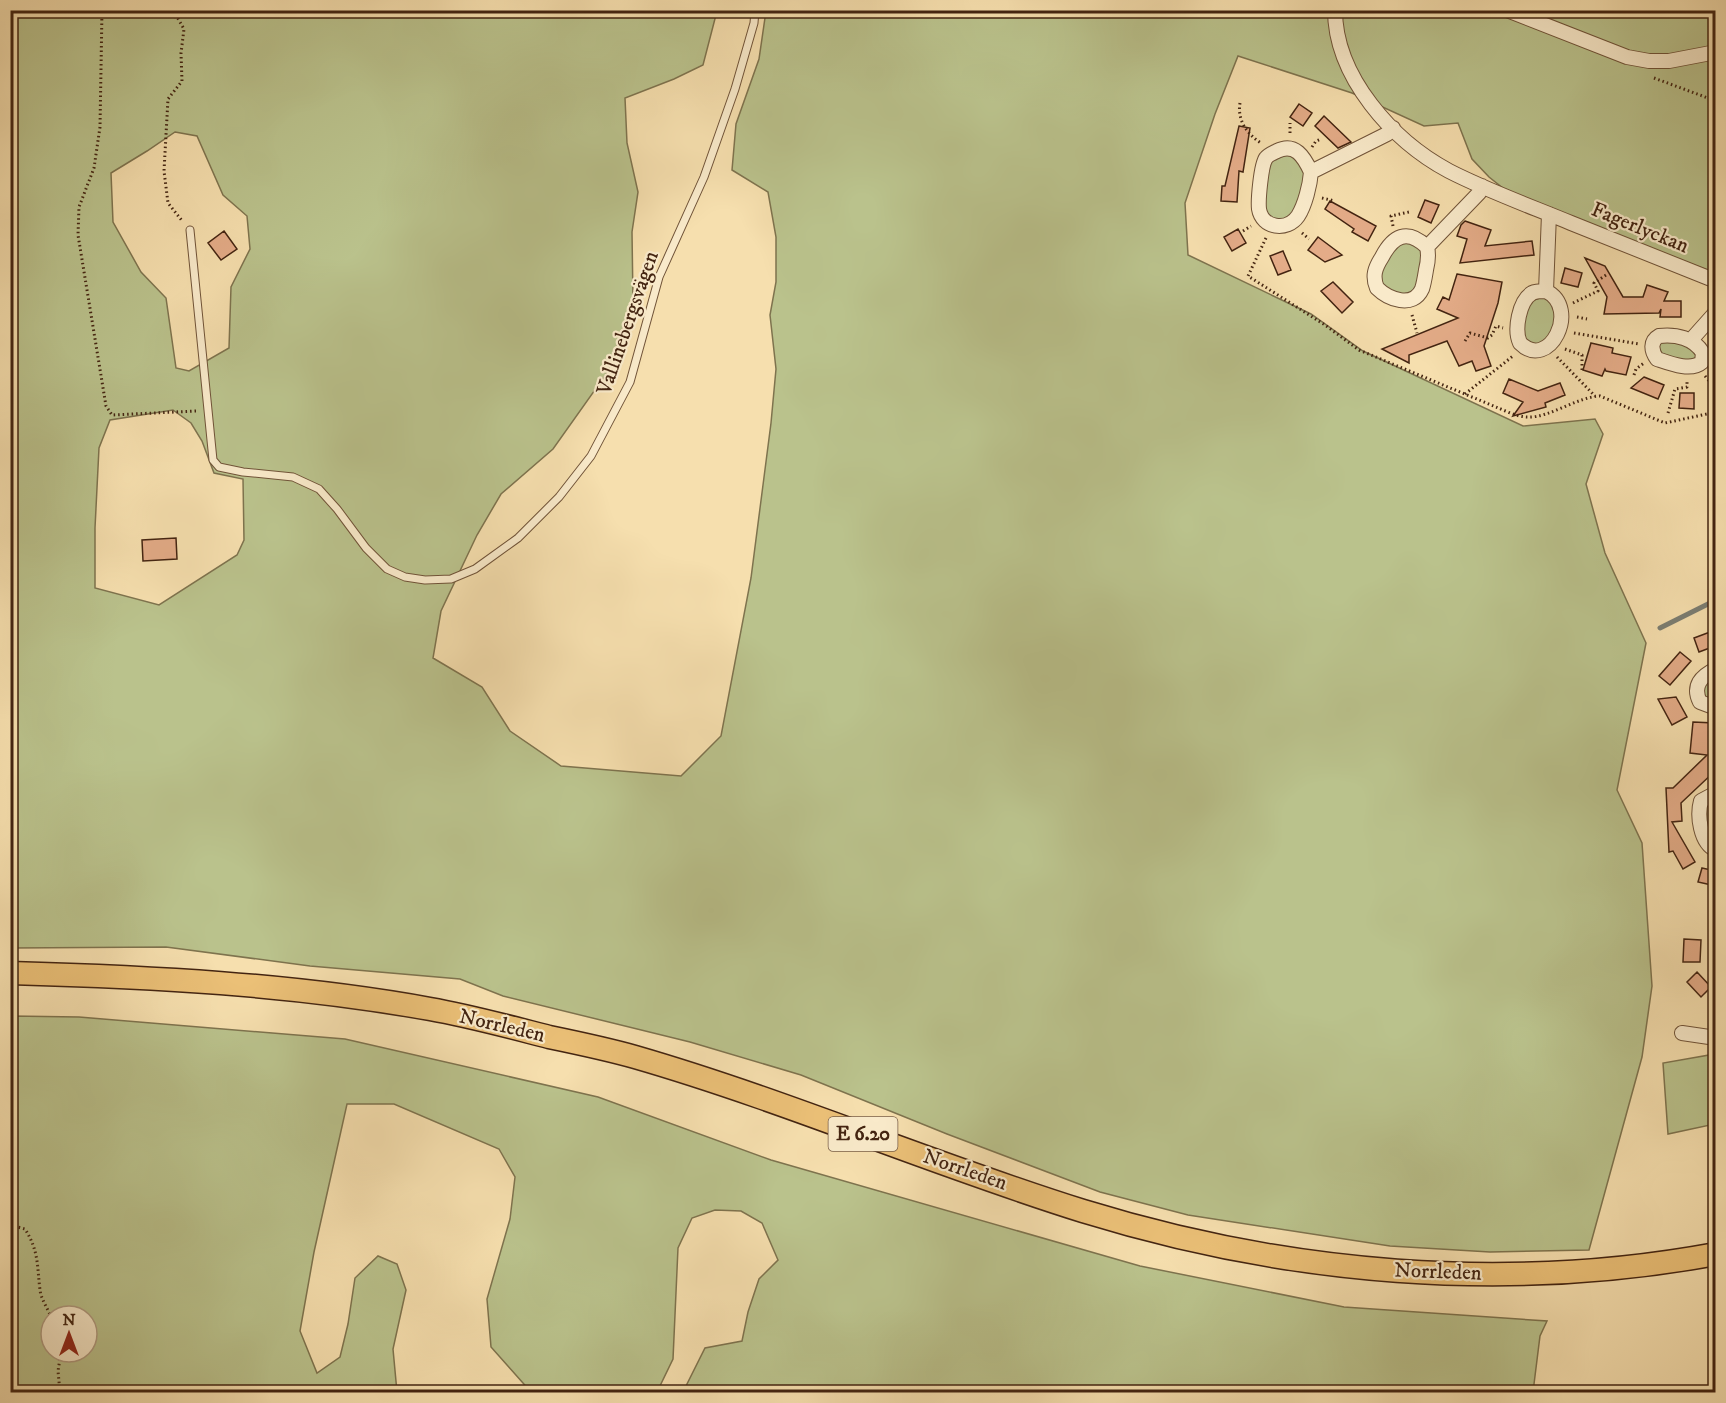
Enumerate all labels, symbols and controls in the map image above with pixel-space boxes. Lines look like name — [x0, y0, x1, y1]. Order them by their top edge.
street label: Fagerlyckan — [1587, 197, 1693, 259]
street label: Vallinebergsvägen — [591, 248, 665, 399]
street label: Norrleden — [456, 1003, 548, 1049]
road number: E 6.20 — [828, 1117, 898, 1151]
street label: Norrleden — [919, 1143, 1011, 1197]
street label: Norrleden — [1394, 1257, 1482, 1287]
north arrow — [39, 1304, 99, 1364]
text: N — [62, 1310, 76, 1330]

